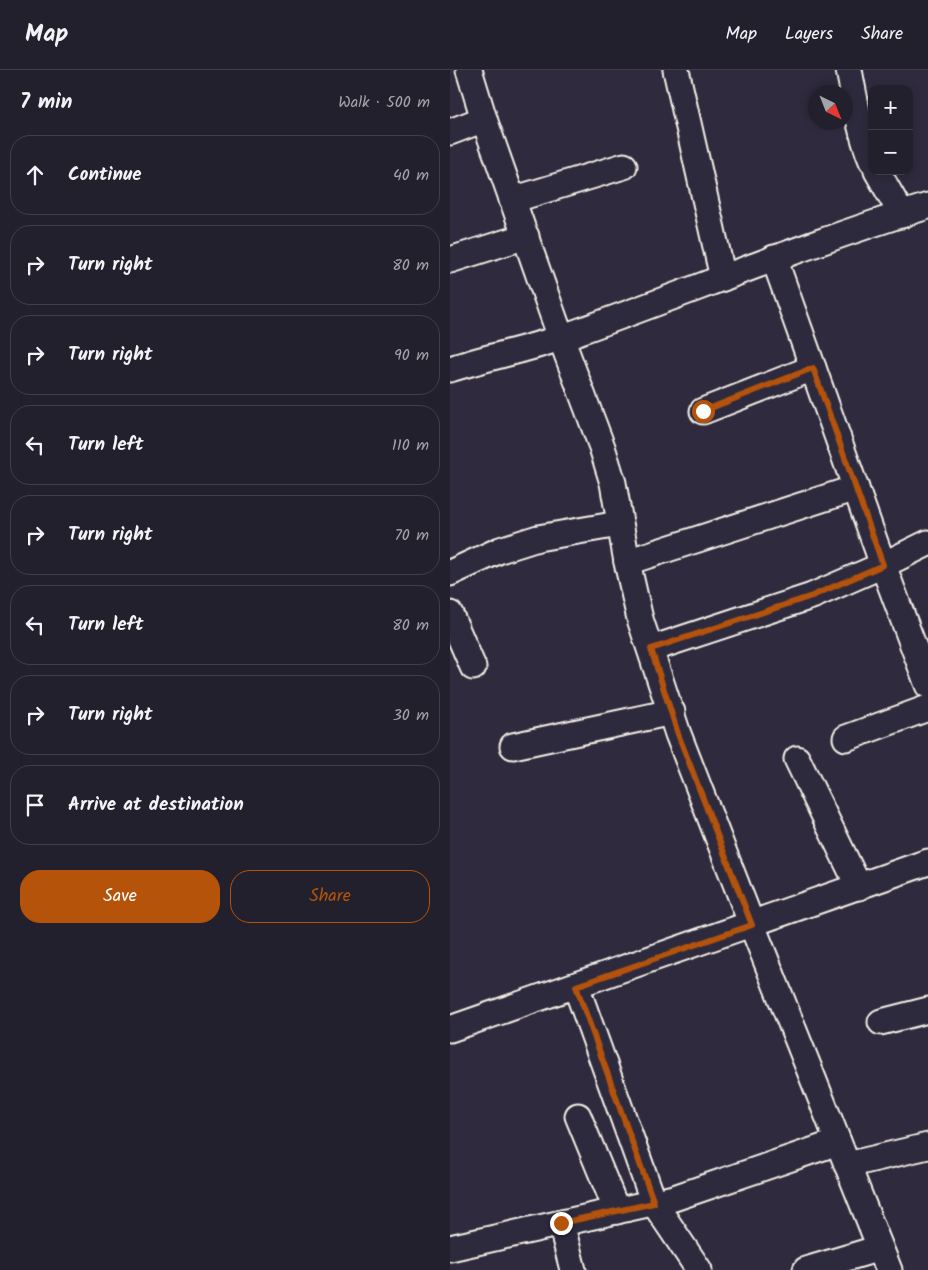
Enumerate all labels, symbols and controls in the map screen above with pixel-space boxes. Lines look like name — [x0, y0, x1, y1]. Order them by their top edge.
text: Map — [25, 15, 68, 54]
text: Map — [726, 20, 757, 49]
text: Layers — [785, 20, 833, 49]
text: Share — [861, 20, 903, 49]
north arrow — [808, 85, 853, 130]
map controls — [868, 85, 913, 175]
button: + — [868, 85, 913, 130]
text: 7 min — [20, 86, 72, 119]
text: Walk · 500 m — [338, 90, 430, 115]
button: − — [868, 130, 913, 175]
text: Continue — [68, 160, 141, 190]
icon: ahead — [21, 161, 49, 189]
text: 40 m — [393, 163, 429, 188]
text: Turn right — [68, 250, 153, 280]
icon: right — [21, 251, 49, 279]
text: 80 m — [392, 253, 429, 278]
text: Turn right — [68, 340, 153, 370]
icon: right — [21, 341, 49, 369]
text: 90 m — [394, 343, 429, 368]
route start — [692, 400, 715, 423]
text: Turn left — [68, 430, 143, 460]
icon: left — [21, 431, 49, 459]
text: 110 m — [392, 433, 429, 458]
text: Turn right — [68, 520, 153, 550]
icon: right — [21, 521, 49, 549]
text: 70 m — [394, 523, 429, 548]
text: Turn left — [68, 610, 143, 640]
icon: left — [21, 611, 49, 639]
text: 80 m — [392, 613, 429, 638]
text: Turn right — [68, 700, 153, 730]
icon: right — [21, 701, 49, 729]
text: 30 m — [393, 703, 429, 728]
text: Arrive at destination — [68, 790, 244, 820]
icon: arrive — [21, 791, 49, 819]
button: Save — [20, 870, 220, 923]
button: Share — [230, 870, 430, 923]
route end — [550, 1212, 573, 1235]

